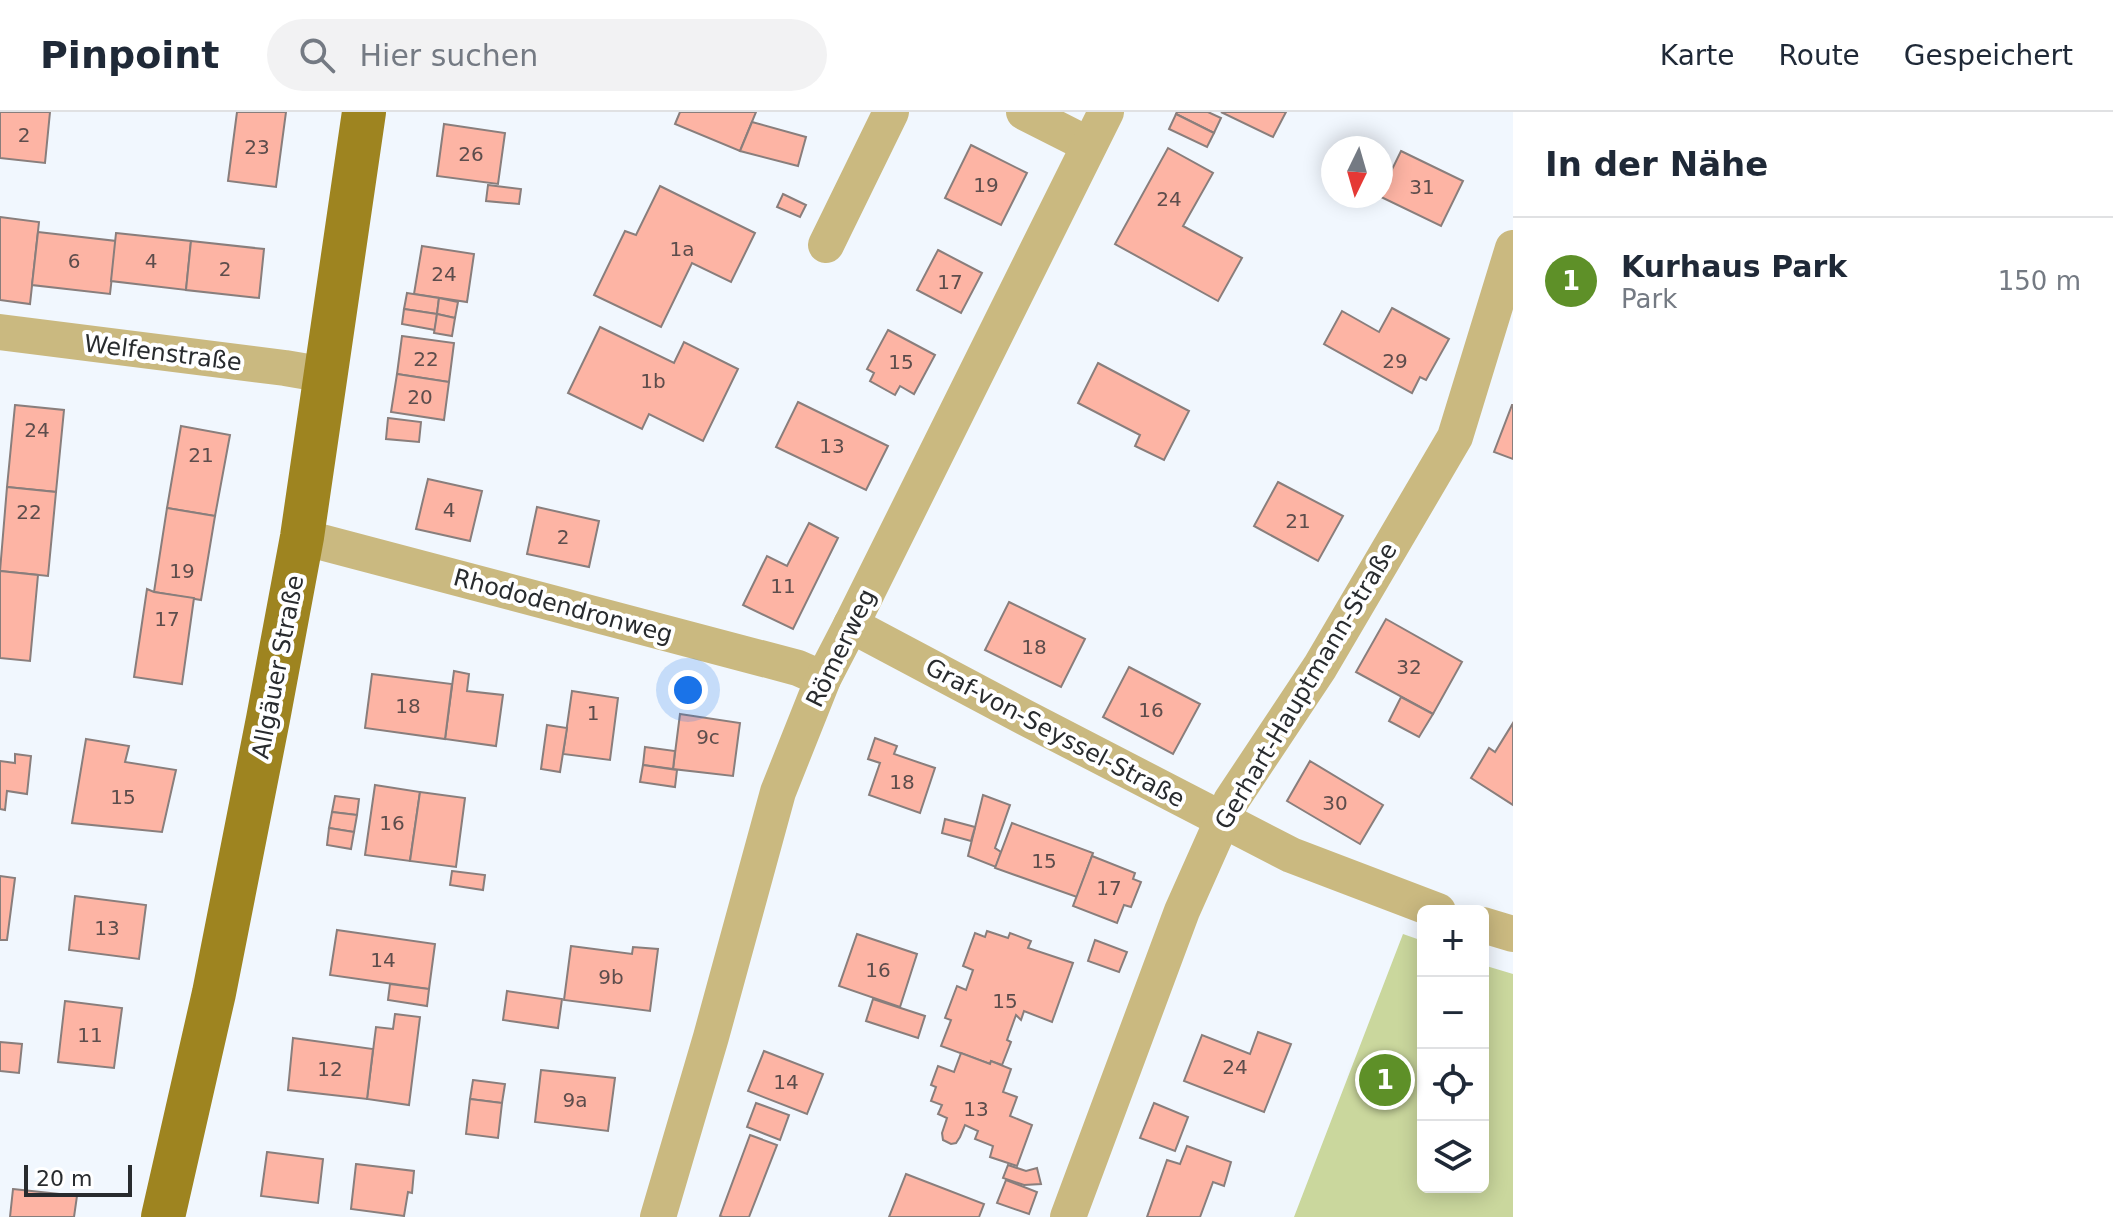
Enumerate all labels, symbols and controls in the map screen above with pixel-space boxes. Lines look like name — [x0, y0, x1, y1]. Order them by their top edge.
search box — [267, 19, 827, 91]
text: Pinpoint — [40, 33, 219, 77]
icon: search — [295, 33, 339, 77]
text: Hier suchen — [359, 38, 538, 73]
text: Karte — [1660, 39, 1735, 72]
text: Route — [1779, 39, 1860, 72]
text: Gespeichert — [1904, 39, 2073, 72]
house number: 2 — [18, 123, 30, 147]
house number: 23 — [244, 135, 270, 159]
north arrow — [1321, 136, 1393, 208]
house number: 26 — [458, 142, 484, 166]
text: In der Nähe — [1545, 144, 1768, 184]
house number: 19 — [973, 173, 999, 197]
house number: 31 — [1409, 175, 1435, 199]
house number: 24 — [1156, 187, 1182, 211]
house number: 1a — [670, 237, 694, 261]
house number: 6 — [68, 249, 80, 273]
house number: 4 — [145, 249, 157, 273]
text: Kurhaus Park — [1621, 249, 1847, 284]
house number: 2 — [219, 257, 231, 281]
house number: 24 — [431, 262, 457, 286]
text: 1 — [1562, 266, 1580, 296]
text: 150 m — [1998, 266, 2081, 296]
house number: 17 — [937, 270, 963, 294]
text: Park — [1621, 284, 1677, 314]
street label: Welfenstraße — [83, 329, 243, 377]
house number: 22 — [413, 347, 439, 371]
house number: 29 — [1382, 349, 1408, 373]
house number: 15 — [888, 350, 914, 374]
house number: 1b — [640, 369, 666, 393]
house number: 20 — [407, 385, 433, 409]
house number: 24 — [24, 418, 50, 442]
house number: 13 — [819, 434, 845, 458]
house number: 21 — [188, 443, 214, 467]
house number: 4 — [443, 498, 455, 522]
house number: 22 — [16, 500, 42, 524]
house number: 21 — [1285, 509, 1311, 533]
house number: 2 — [557, 525, 569, 549]
street label: Gerhart-Hauptmann-Straße — [1209, 538, 1403, 834]
house number: 19 — [169, 559, 195, 583]
street label: Rhododendronweg — [450, 563, 676, 649]
street label: Allgäuer Straße — [246, 573, 310, 761]
house number: 11 — [770, 574, 796, 598]
street label: Römerweg — [800, 584, 882, 712]
house number: 17 — [154, 607, 180, 631]
house number: 18 — [1021, 635, 1047, 659]
street label: Graf-von-Seyssel-Straße — [921, 653, 1189, 813]
house number: 32 — [1396, 655, 1422, 679]
your location — [668, 670, 708, 710]
house number: 18 — [395, 694, 421, 718]
house number: 16 — [1138, 698, 1164, 722]
house number: 1 — [587, 701, 599, 725]
house number: 9c — [696, 725, 720, 749]
house number: 18 — [889, 770, 915, 794]
house number: 15 — [110, 785, 136, 809]
house number: 30 — [1322, 791, 1348, 815]
house number: 16 — [379, 811, 405, 835]
house number: 15 — [1031, 849, 1057, 873]
house number: 17 — [1096, 876, 1122, 900]
map controls — [1417, 905, 1489, 1193]
button: + — [1417, 905, 1489, 977]
house number: 13 — [94, 916, 120, 940]
house number: 14 — [370, 948, 396, 972]
house number: 16 — [865, 958, 891, 982]
house number: 9b — [598, 965, 624, 989]
button: − — [1417, 977, 1489, 1049]
house number: 15 — [992, 989, 1018, 1013]
house number: 11 — [77, 1023, 103, 1047]
button: locate — [1417, 1049, 1489, 1121]
pin: 1 — [1359, 1050, 1411, 1110]
house number: 24 — [1222, 1055, 1248, 1079]
house number: 12 — [317, 1057, 343, 1081]
house number: 14 — [773, 1070, 799, 1094]
house number: 9a — [563, 1088, 587, 1112]
house number: 13 — [963, 1097, 989, 1121]
button: layers — [1417, 1121, 1489, 1193]
scale bar — [24, 1161, 132, 1197]
text: 20 m — [36, 1166, 92, 1191]

